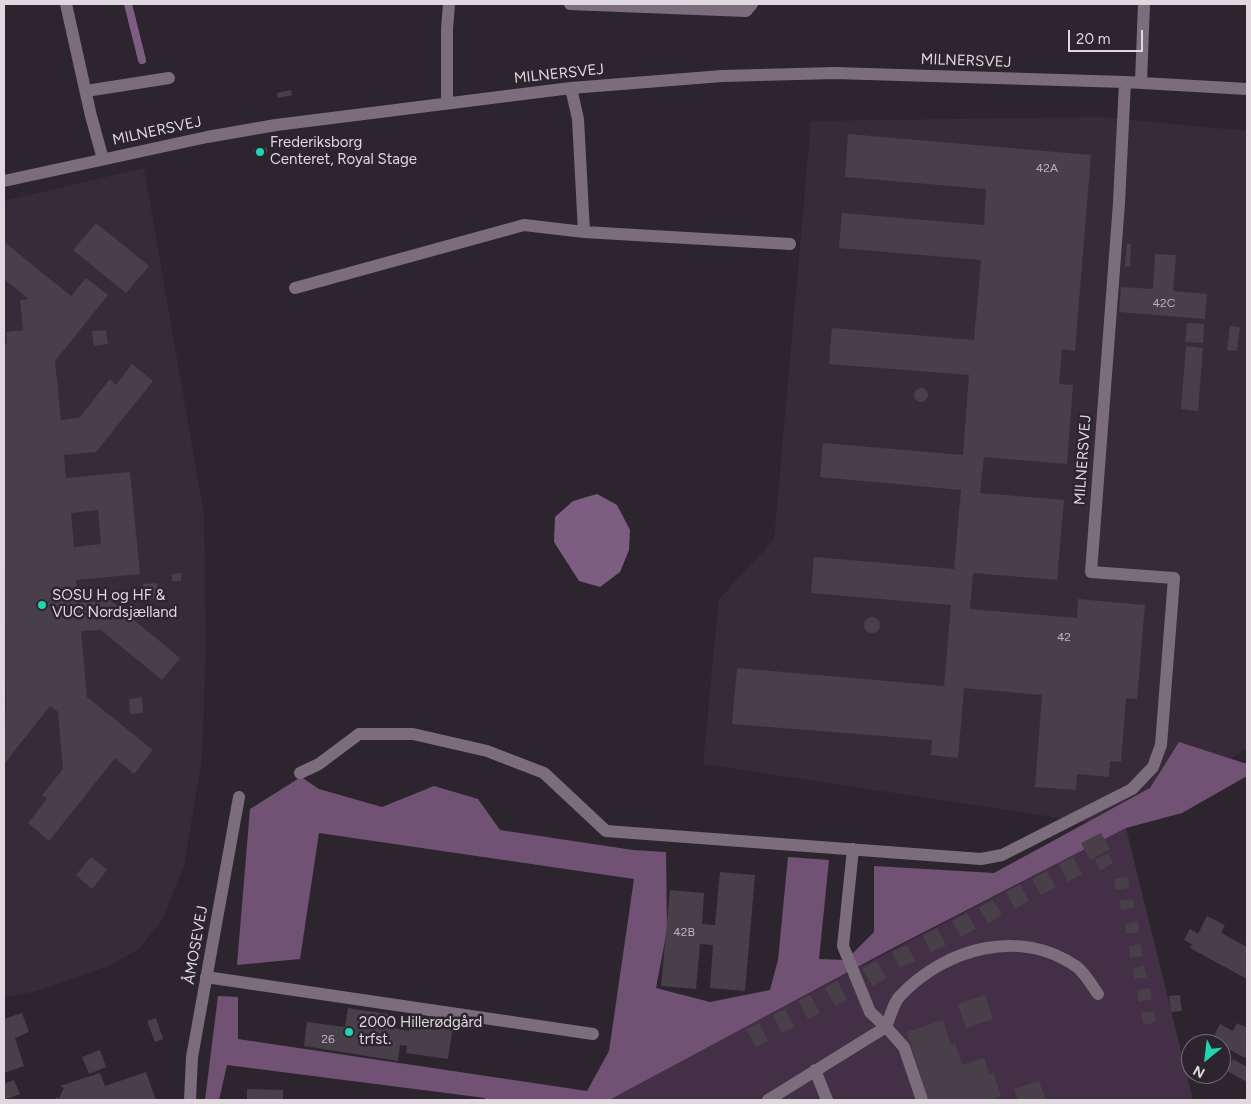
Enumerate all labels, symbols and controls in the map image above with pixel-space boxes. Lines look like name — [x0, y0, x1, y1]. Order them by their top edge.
scale bar — [1071, 20, 1146, 52]
text: 20 m — [1076, 30, 1110, 48]
street label: MILNERSVEJ — [920, 50, 1012, 72]
street label: MILNERSVEJ — [513, 60, 605, 88]
street label: MILNERSVEJ — [111, 113, 203, 149]
place label: Frederiksborg Centeret, Royal Stage — [270, 134, 417, 169]
marker: Frederiksborg Centeret, Royal Stage — [254, 146, 266, 158]
house number: 42A — [1036, 161, 1058, 175]
house number: 42C — [1153, 296, 1175, 310]
street label: MILNERSVEJ — [1071, 414, 1095, 506]
place label: SOSU H og HF & VUC Nordsjælland — [52, 587, 177, 622]
marker: SOSU H og HF & VUC Nordsjælland — [36, 599, 48, 611]
house number: 42 — [1057, 630, 1071, 644]
street label: ÅMOSEVEJ — [180, 904, 212, 986]
house number: 42B — [673, 925, 695, 939]
place label: 2000 Hillerødgård trfst. — [359, 1014, 482, 1049]
marker: 2000 Hillerødgård trfst. — [343, 1026, 355, 1038]
house number: 26 — [321, 1032, 335, 1046]
north arrow — [1181, 1034, 1231, 1084]
text: N — [1190, 1062, 1208, 1082]

